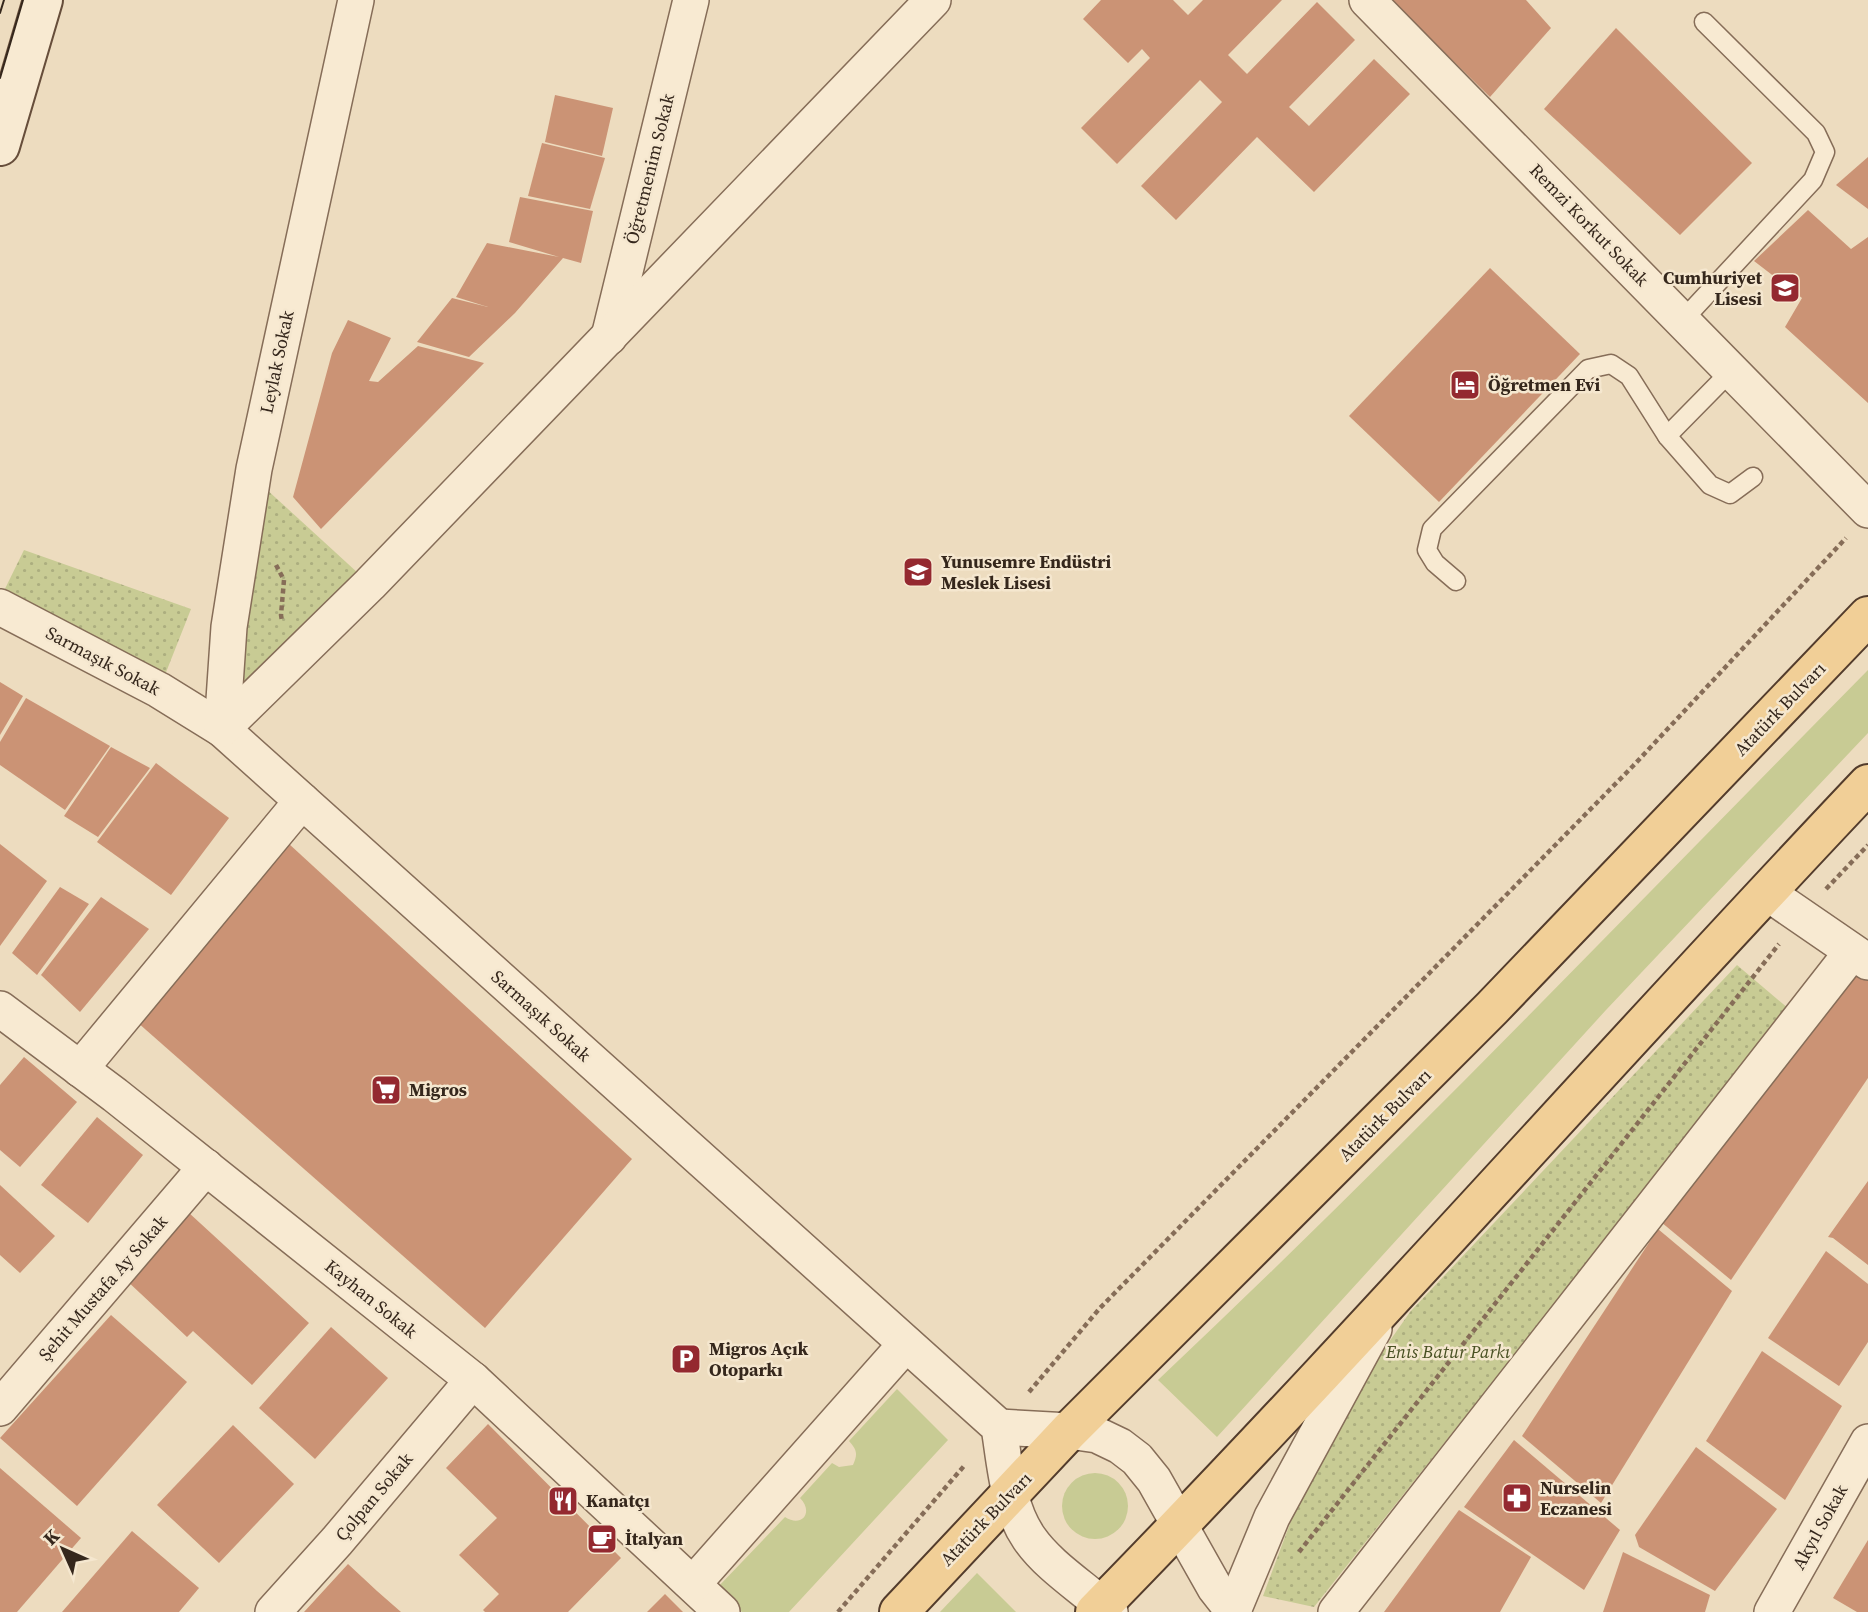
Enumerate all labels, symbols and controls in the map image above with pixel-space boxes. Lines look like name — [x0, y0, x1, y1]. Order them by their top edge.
street label: Öğretmenim Sokak — [619, 91, 680, 247]
street label: Remzi Korkut Sokak — [1524, 158, 1655, 292]
place label: Cumhuriyet Lisesi — [1663, 265, 1763, 311]
school or university icon: Cumhuriyet Lisesi — [1768, 271, 1802, 305]
street label: Leylak Sokak — [253, 308, 300, 416]
hotel icon: Öğretmen Evi — [1448, 368, 1482, 402]
place label: Öğretmen Evi — [1488, 372, 1601, 397]
place label: Yunusemre Endüstri Meslek Lisesi — [941, 549, 1112, 595]
school or university icon: Yunusemre Endüstri Meslek Lisesi — [901, 555, 935, 589]
street label: Sarmaşık Sokak — [42, 620, 165, 701]
street label: Atatürk Bulvarı — [1728, 656, 1831, 761]
street label: Sarmaşık Sokak — [486, 964, 597, 1067]
street label: Atatürk Bulvarı — [1333, 1063, 1437, 1167]
supermarket icon: Migros — [369, 1073, 403, 1107]
place label: Migros — [409, 1077, 467, 1102]
street label: Şehit Mustafa Ay Sokak — [32, 1209, 173, 1366]
street label: Kayhan Sokak — [320, 1254, 423, 1344]
place label: Migros Açık Otoparkı — [709, 1336, 809, 1382]
park label: Enis Batur Parkı — [1385, 1339, 1511, 1364]
parking icon: Migros Açık Otoparkı — [669, 1342, 703, 1376]
street label: Çolpan Sokak — [329, 1447, 418, 1546]
street label: Atatürk Bulvarı — [934, 1466, 1037, 1571]
place label: Nurselin Eczanesi — [1540, 1475, 1612, 1521]
street label: Akyıl Sokak — [1786, 1480, 1853, 1574]
pharmacy icon: Nurselin Eczanesi — [1500, 1481, 1534, 1515]
restaurant icon: Kanatçı — [546, 1484, 580, 1518]
place label: Kanatçı — [586, 1488, 650, 1513]
north arrow — [28, 1514, 98, 1584]
cafe icon: İtalyan — [585, 1522, 619, 1556]
text: K — [37, 1523, 65, 1551]
place label: İtalyan — [625, 1526, 683, 1551]

